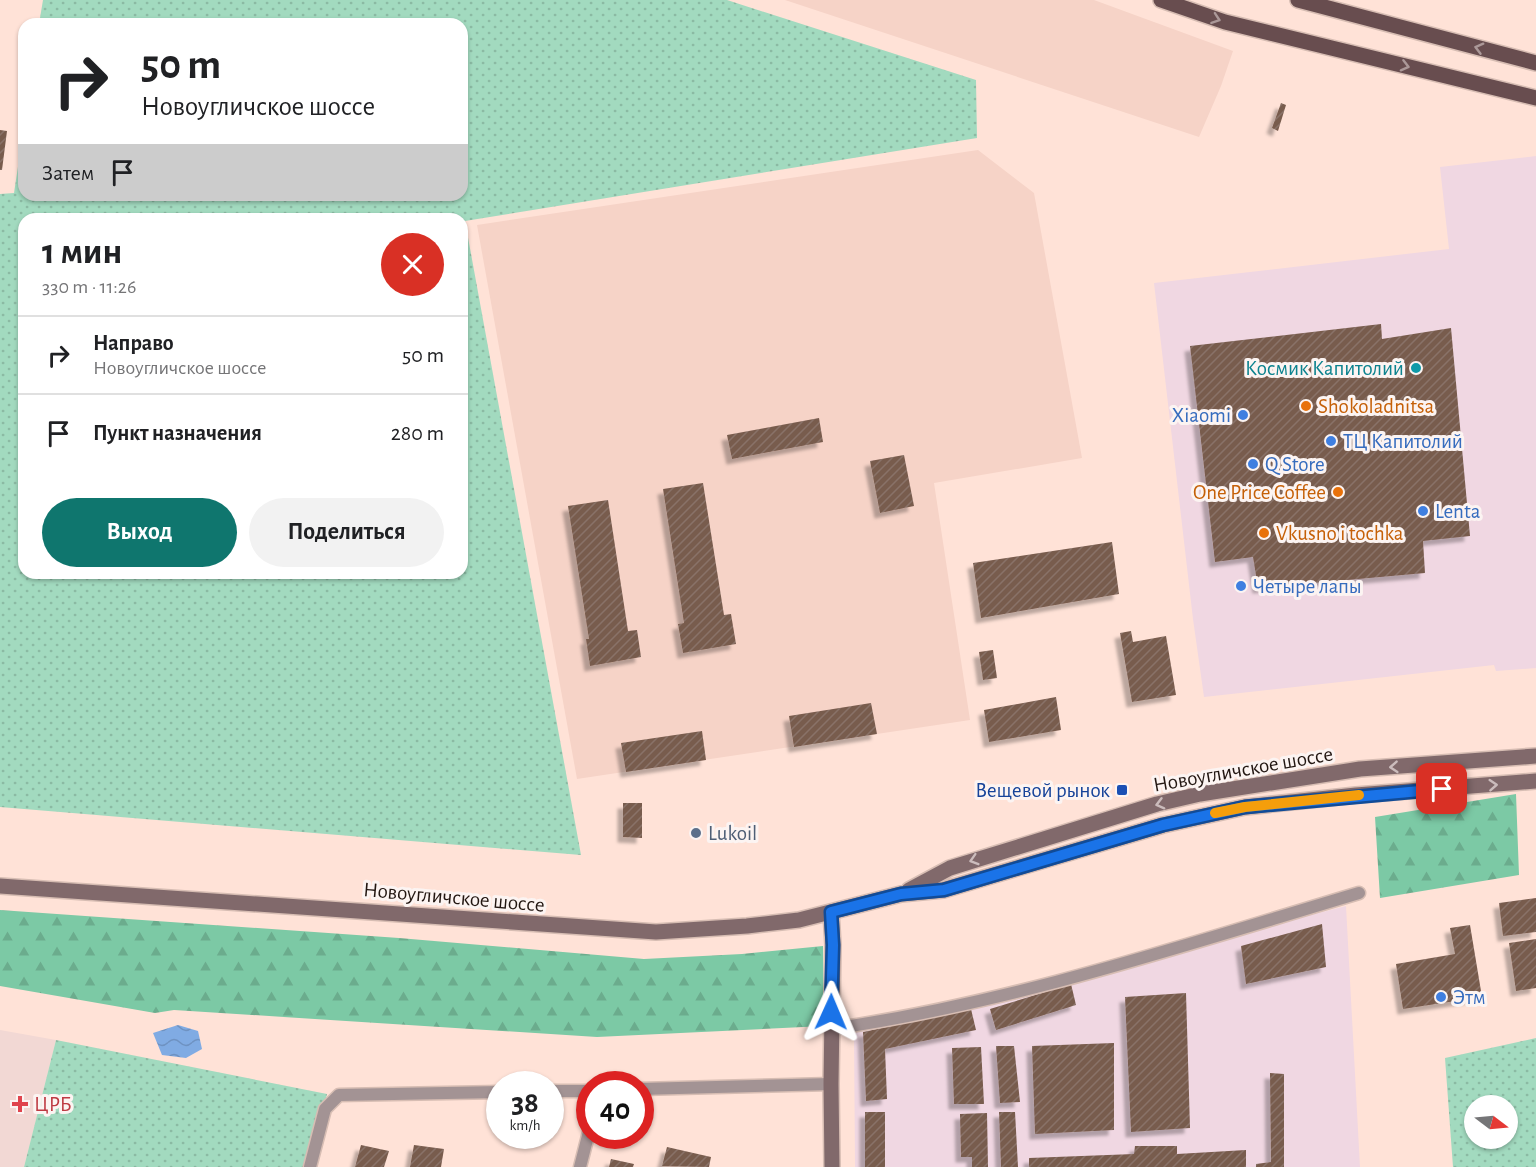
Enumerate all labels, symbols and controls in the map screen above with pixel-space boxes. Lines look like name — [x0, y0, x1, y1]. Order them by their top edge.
one-way arrow — [1210, 12, 1221, 24]
icon: right — [42, 42, 120, 120]
one-way arrow — [1475, 43, 1485, 55]
text: 50 m — [141, 44, 221, 86]
one-way arrow — [1400, 59, 1410, 72]
text: Новоугличское шоссе — [141, 93, 375, 120]
icon: arrive — [106, 156, 139, 189]
text: Затем — [42, 162, 94, 184]
button: close — [381, 233, 444, 296]
text: 1 мин — [42, 234, 122, 270]
text: 330 m · 11:26 — [42, 277, 136, 297]
text: Направо — [93, 332, 174, 354]
icon: right — [42, 339, 75, 372]
text: 50 m — [402, 344, 444, 366]
text: Новоугличское шоссе — [93, 358, 266, 378]
place label: Космик Капитолий — [1245, 358, 1404, 379]
marker: Космик Капитолий — [1409, 361, 1423, 375]
place label: Shokoladnitsa — [1318, 396, 1435, 417]
marker: Shokoladnitsa — [1299, 399, 1313, 413]
place label: Xiaomi — [1172, 405, 1231, 426]
marker: Xiaomi — [1236, 408, 1250, 422]
icon: arrive — [42, 417, 75, 450]
text: Пункт назначения — [93, 422, 262, 444]
text: 280 m — [391, 422, 444, 444]
place label: ТЦ Капитолий — [1343, 431, 1463, 452]
marker: ТЦ Капитолий — [1324, 434, 1338, 448]
place label: Q Store — [1265, 454, 1325, 475]
marker: Q Store — [1246, 457, 1260, 471]
place label: One Price Coffee — [1193, 482, 1326, 503]
marker: One Price Coffee — [1331, 485, 1345, 499]
button: Выход — [42, 498, 237, 567]
button: Поделиться — [249, 498, 444, 567]
place label: Lenta — [1435, 501, 1481, 522]
marker: Lenta — [1416, 504, 1430, 518]
place label: Vkusno i tochka — [1276, 523, 1404, 544]
marker: Vkusno i tochka — [1257, 526, 1271, 540]
place label: Четыре лапы — [1253, 576, 1362, 597]
marker: Четыре лапы — [1234, 579, 1248, 593]
street label: Новоугличское шоссе — [1152, 743, 1335, 796]
one-way arrow — [1389, 760, 1398, 773]
pin — [1416, 763, 1467, 814]
icon: arrive — [1425, 772, 1458, 805]
one-way arrow — [1488, 778, 1497, 791]
place label: Вещевой рынок — [975, 780, 1110, 801]
marker: Вещевой рынок — [1115, 783, 1129, 797]
one-way arrow — [1155, 796, 1165, 809]
place label: Lukoil — [708, 823, 757, 844]
marker: Lukoil — [689, 826, 703, 840]
one-way arrow — [969, 853, 980, 866]
street label: Новоугличское шоссе — [362, 879, 546, 916]
position arrow — [799, 980, 863, 1044]
place label: Этм — [1453, 987, 1486, 1008]
marker: Этм — [1434, 990, 1448, 1004]
speed limit sign: 40 — [576, 1071, 654, 1149]
text: 38 — [511, 1088, 539, 1118]
place label: ЦРБ — [34, 1094, 72, 1115]
marker: ЦРБ — [11, 1095, 29, 1113]
north arrow — [1464, 1095, 1518, 1149]
map controls — [1464, 1095, 1518, 1149]
text: km/h — [510, 1118, 540, 1133]

